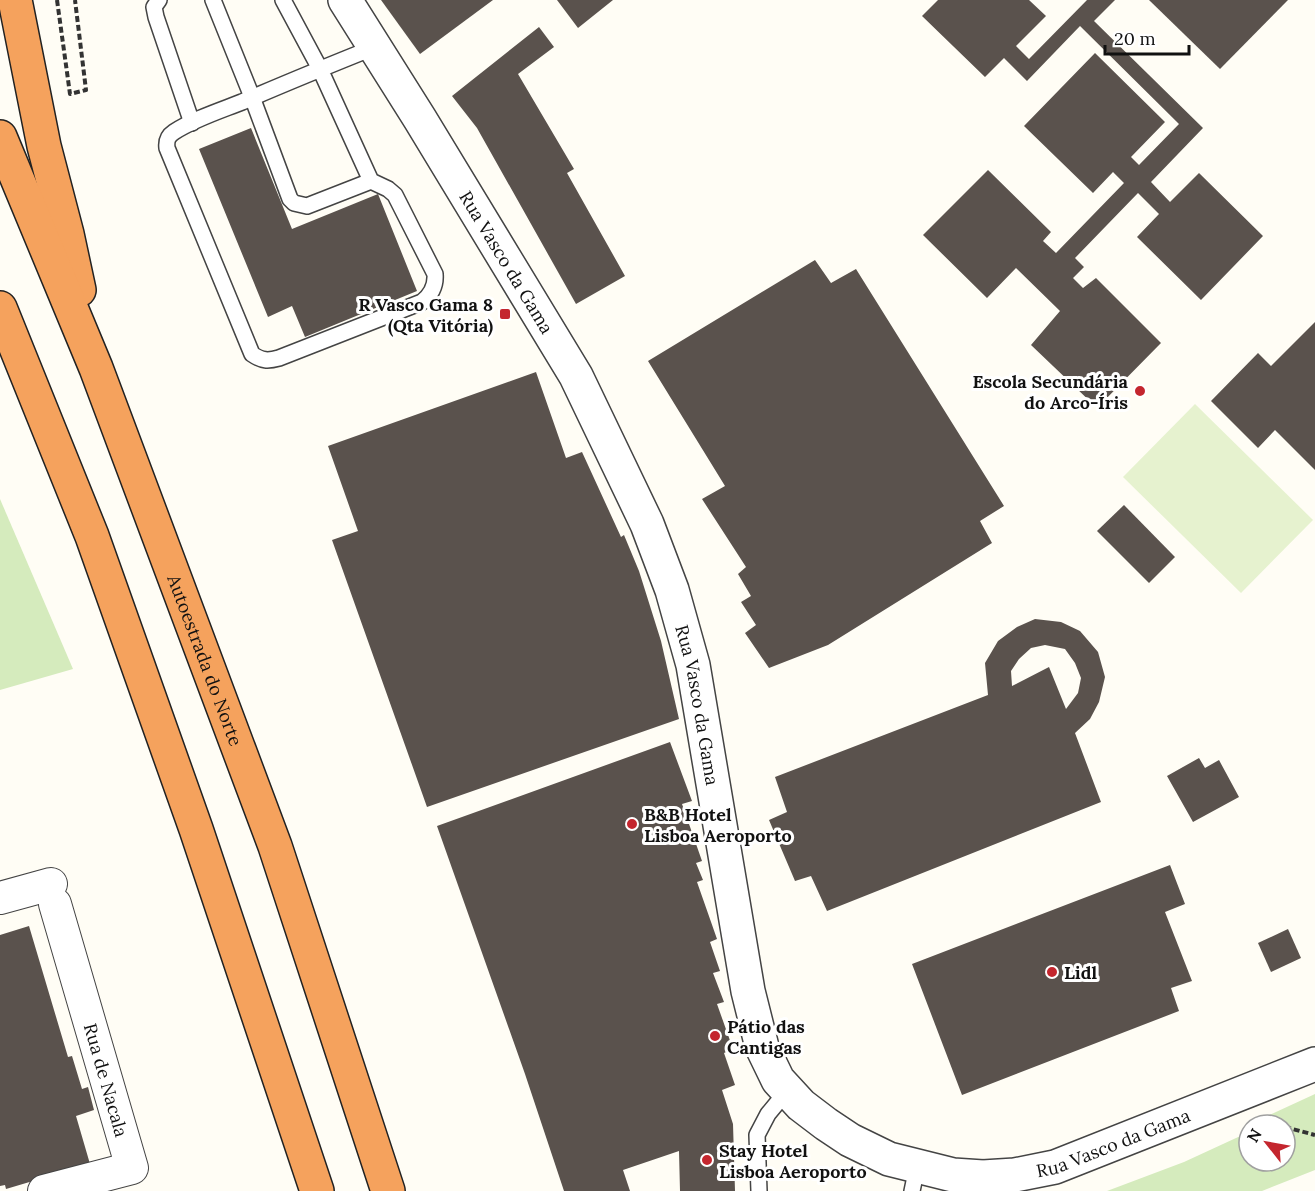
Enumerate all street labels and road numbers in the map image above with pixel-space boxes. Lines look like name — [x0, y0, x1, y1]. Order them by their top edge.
street label: Rua Vasco da Gama — [455, 186, 559, 338]
street label: Autoestrada do Norte — [162, 570, 248, 749]
street label: Rua Vasco da Gama — [671, 622, 725, 787]
street label: Rua de Nacala — [79, 1020, 133, 1140]
street label: Rua Vasco da Gama — [1034, 1103, 1193, 1182]

